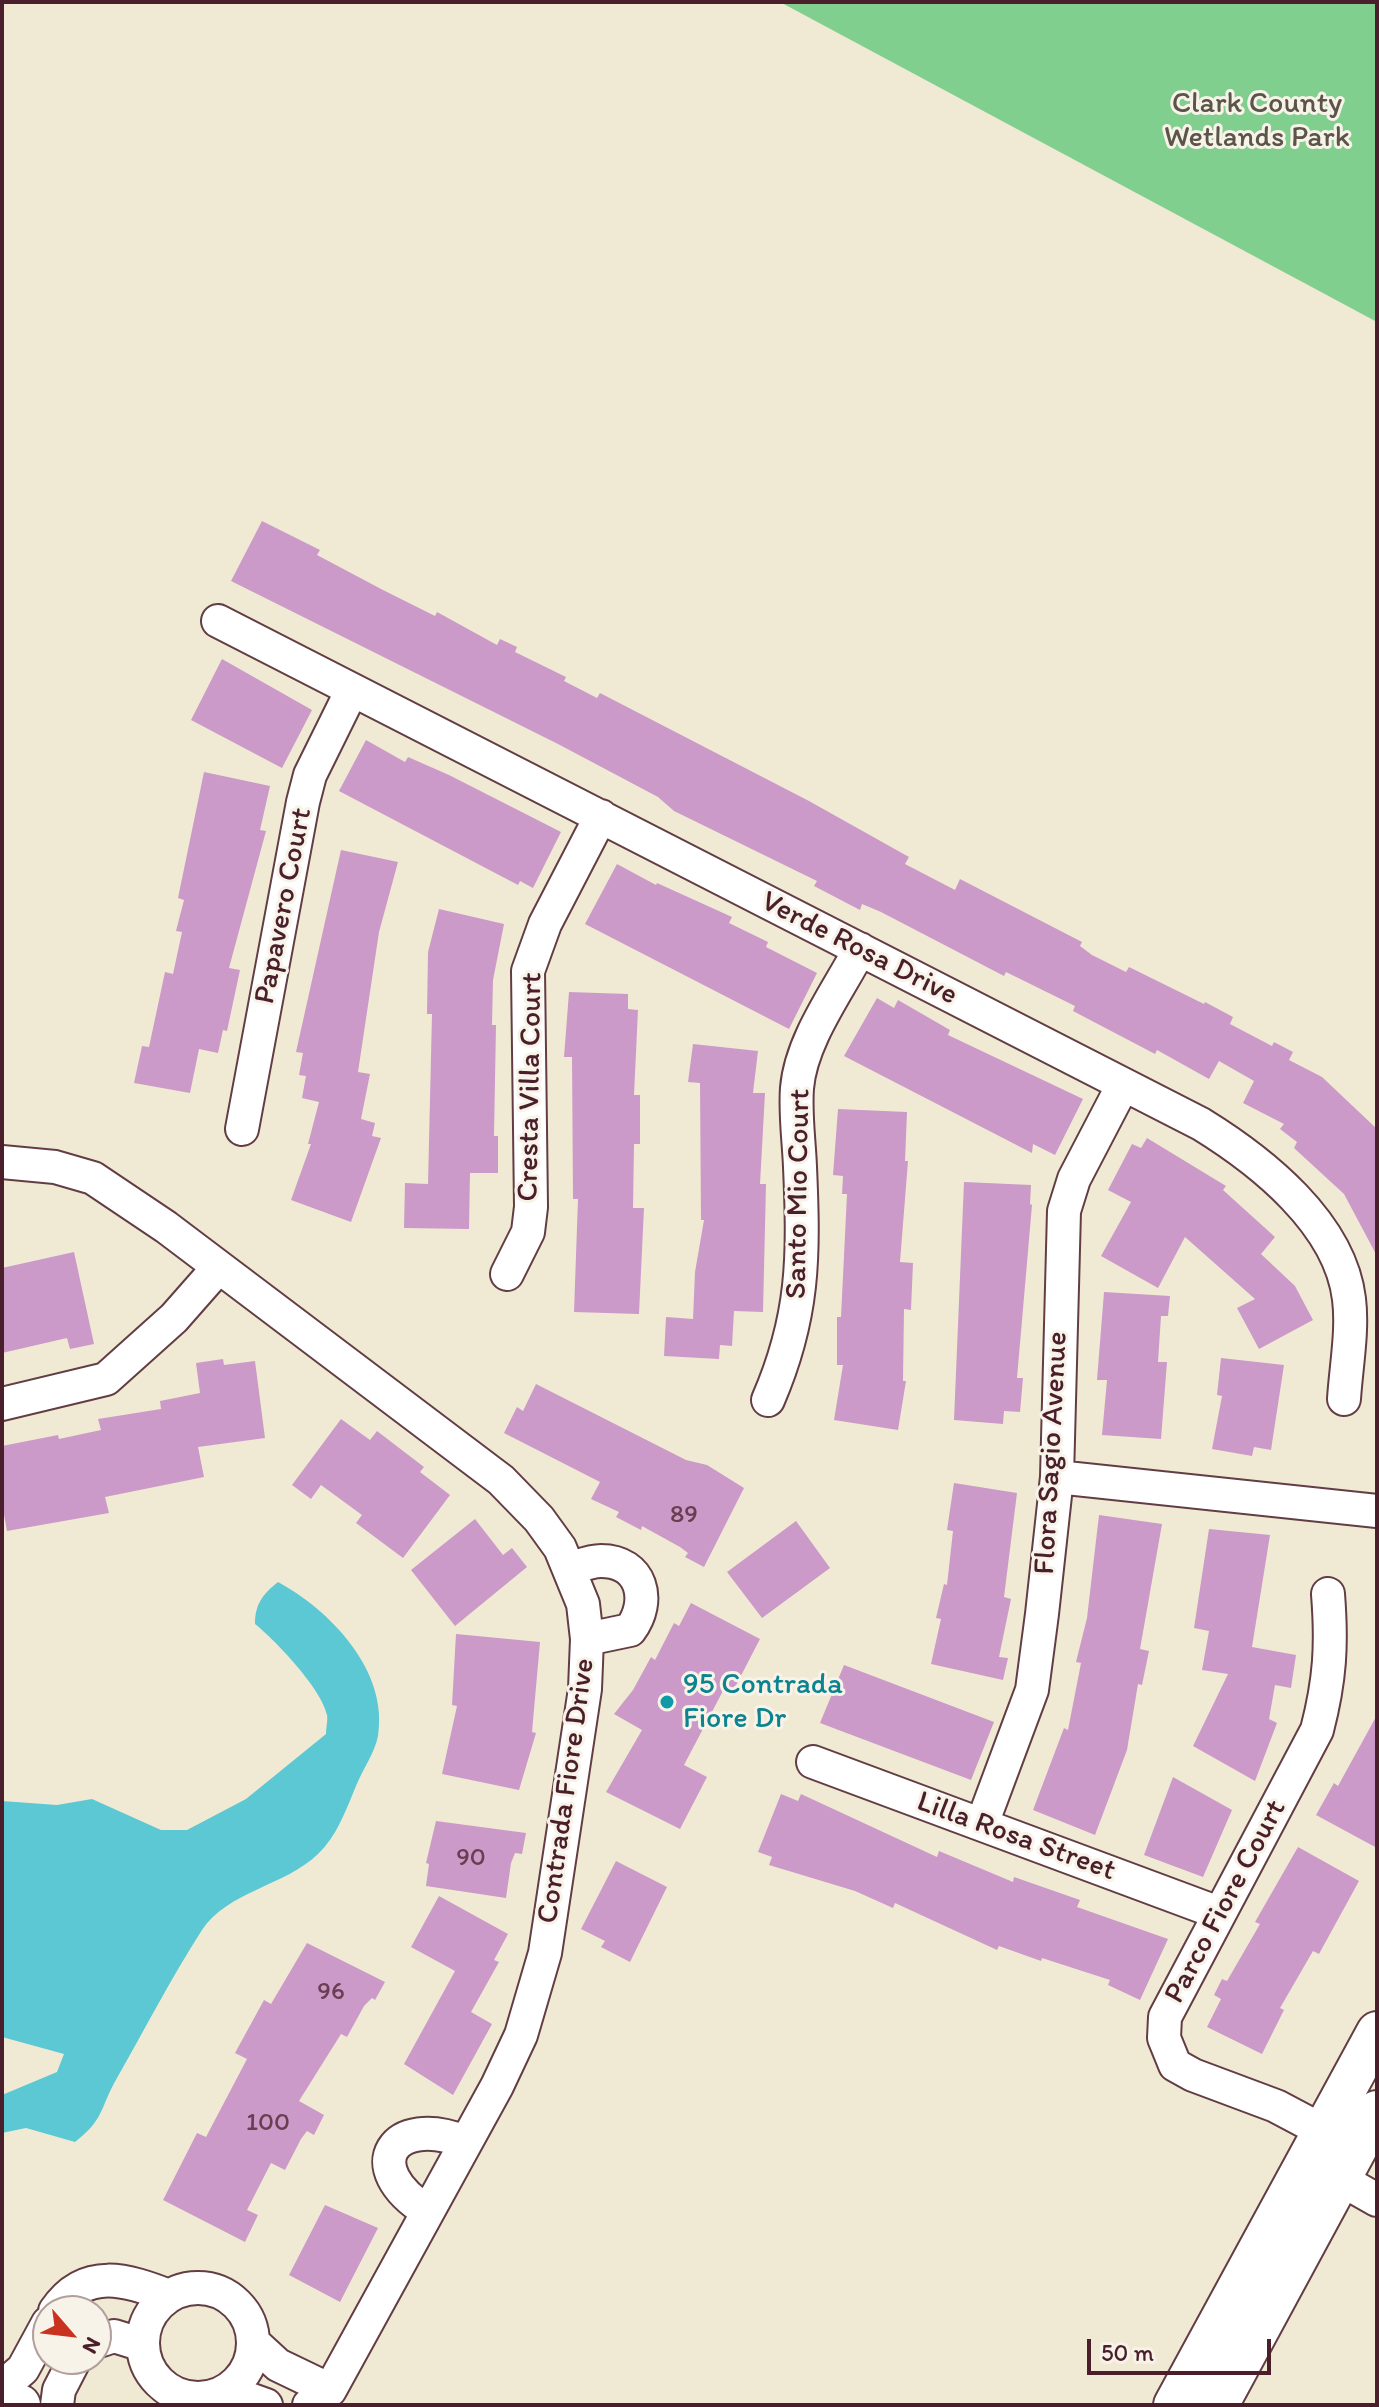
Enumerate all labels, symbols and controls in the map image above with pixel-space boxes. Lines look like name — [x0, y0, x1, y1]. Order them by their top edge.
park label: Clark County Wetlands Park — [1164, 86, 1350, 156]
street label: Papavero Court — [247, 805, 321, 1007]
street label: Verde Rosa Drive — [755, 884, 963, 1014]
street label: Cresta Villa Court — [511, 972, 551, 1202]
street label: Santo Mio Court — [779, 1089, 819, 1299]
street label: Flora Sagio Avenue — [1028, 1331, 1076, 1575]
house number: 89 — [670, 1499, 698, 1531]
street label: Contrada Fiore Drive — [531, 1656, 603, 1926]
place label: 95 Contrada Fiore Dr — [683, 1667, 843, 1738]
marker: 95 Contrada Fiore Dr — [658, 1693, 676, 1711]
street label: Lilla Rosa Street — [912, 1784, 1120, 1890]
street label: Parco Fiore Court — [1157, 1794, 1295, 2010]
house number: 90 — [456, 1842, 486, 1874]
house number: 96 — [317, 1976, 345, 2008]
house number: 100 — [246, 2107, 290, 2139]
north arrow — [32, 2295, 112, 2375]
scale bar — [1091, 2323, 1275, 2373]
text: N — [76, 2333, 107, 2358]
text: 50 m — [1101, 2338, 1154, 2367]

